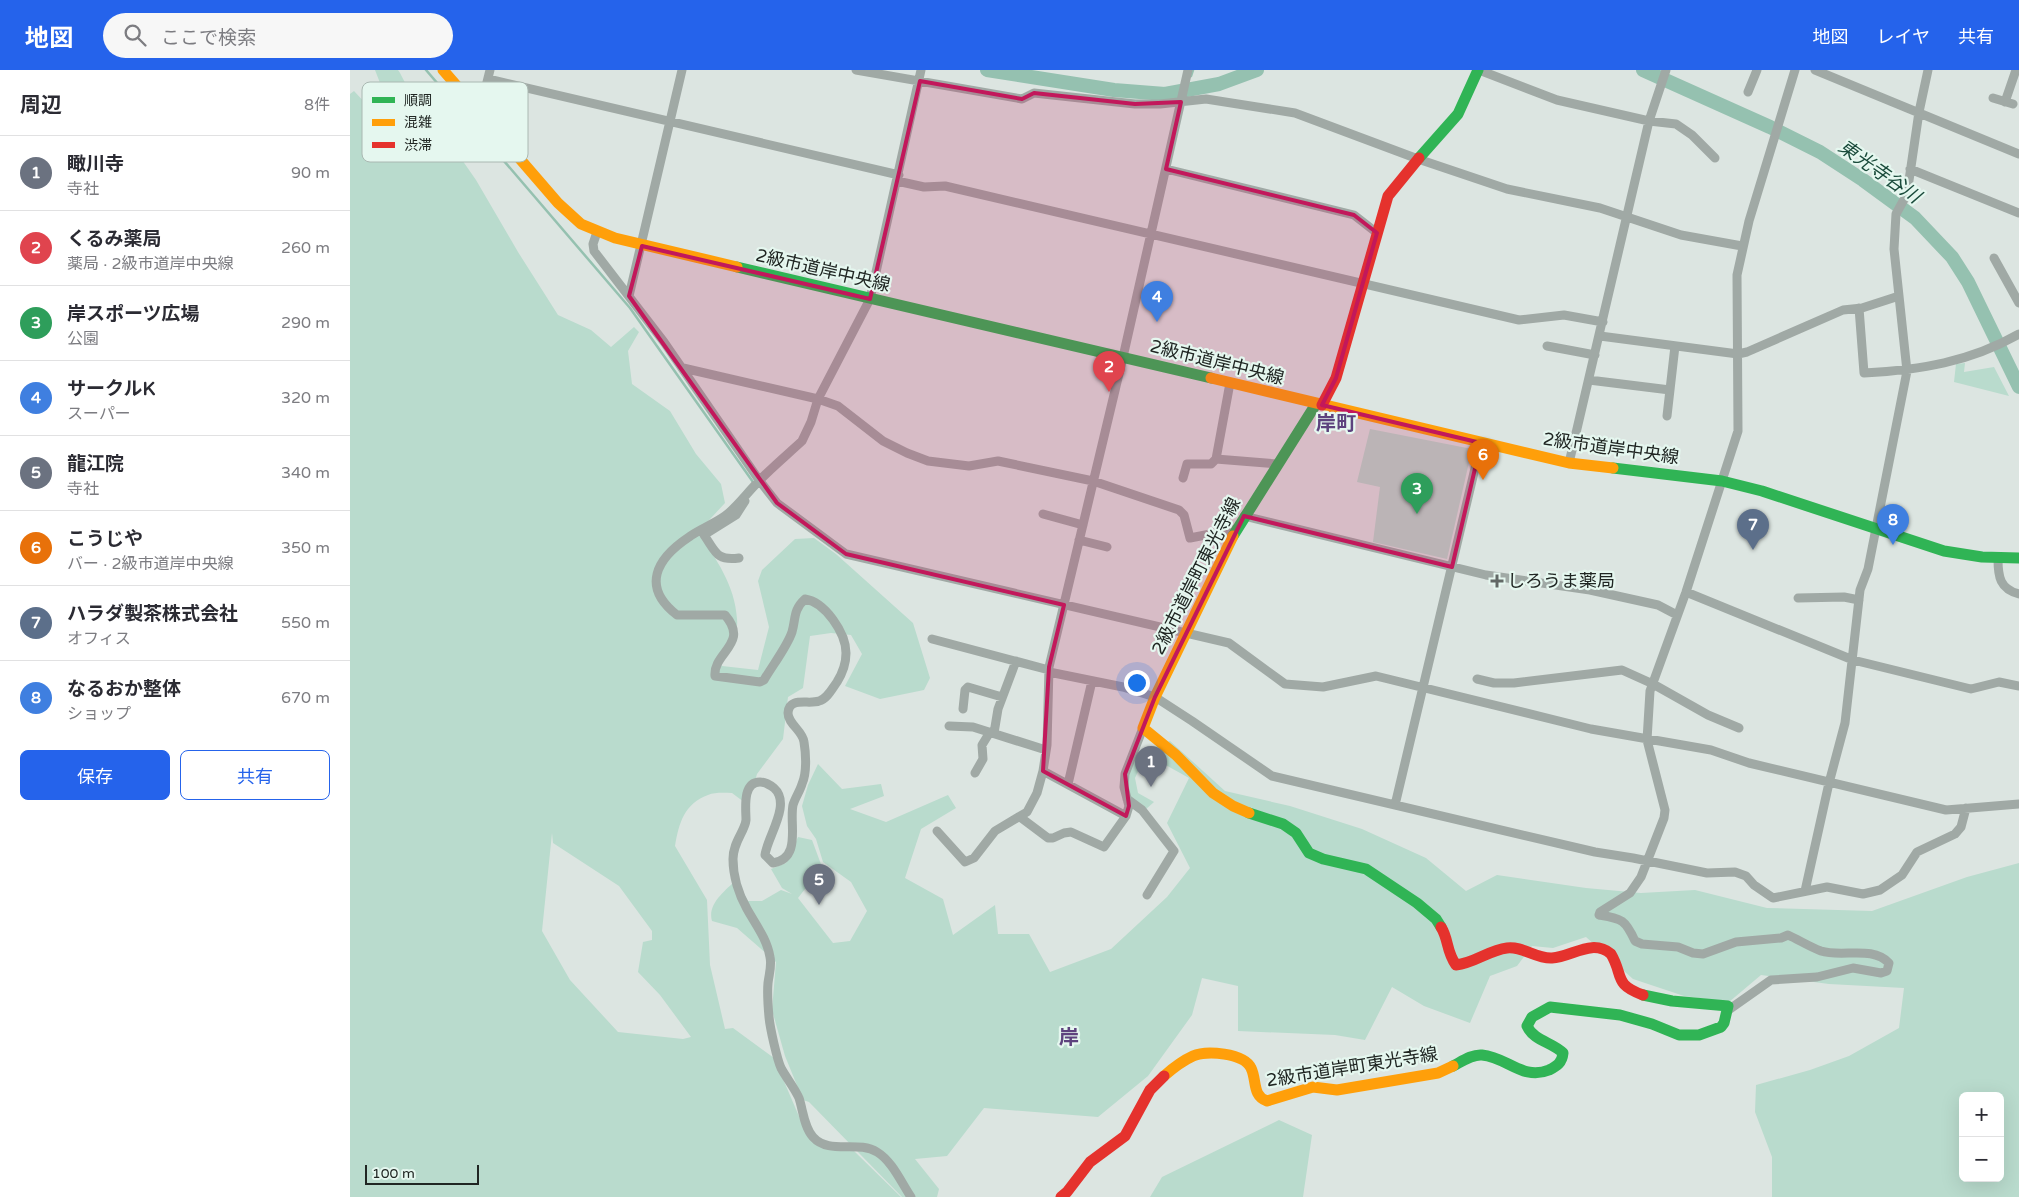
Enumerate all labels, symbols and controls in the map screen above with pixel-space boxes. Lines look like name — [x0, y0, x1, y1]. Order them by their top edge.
search box — [103, 13, 453, 58]
icon: search — [121, 21, 149, 49]
text: 地図 — [25, 24, 73, 53]
text: 地図 — [1813, 26, 1849, 48]
text: レイヤ — [1877, 26, 1930, 48]
text: 共有 — [1958, 26, 1994, 48]
text: ここで検索 — [161, 27, 256, 49]
legend — [362, 82, 528, 162]
text: 順調 — [404, 92, 432, 109]
text: 周辺 — [20, 93, 62, 118]
text: 8件 — [304, 95, 330, 115]
text: 混雑 — [404, 114, 432, 131]
water label: 東光寺谷川 — [1834, 136, 1926, 209]
text: 渋滞 — [404, 137, 432, 154]
text: 瞰川寺 — [67, 153, 124, 175]
text: 1 — [31, 163, 41, 183]
text: 90 m — [291, 163, 330, 183]
text: 寺社 — [67, 179, 99, 199]
text: くるみ薬局 — [67, 228, 162, 250]
text: 2 — [31, 238, 41, 258]
text: 260 m — [281, 238, 330, 258]
street label: 2級市道岸中央線 — [754, 244, 892, 296]
text: 薬局 · 2級市道岸中央線 — [67, 254, 234, 274]
pin: 4 — [1141, 281, 1173, 322]
text: 岸スポーツ広場 — [67, 303, 200, 325]
text: 3 — [31, 313, 41, 333]
text: 290 m — [281, 313, 330, 333]
text: 公園 — [67, 329, 99, 349]
street label: 2級市道岸中央線 — [1148, 335, 1286, 389]
pin: 2 — [1093, 351, 1125, 392]
text: サークルK — [67, 378, 155, 400]
text: 4 — [31, 388, 41, 408]
text: 320 m — [281, 388, 330, 408]
text: スーパー — [67, 404, 131, 424]
district label: 岸町 — [1316, 412, 1356, 436]
street label: 2級市道岸中央線 — [1541, 428, 1681, 468]
pin: 6 — [1467, 439, 1499, 480]
text: 龍江院 — [67, 453, 124, 475]
text: 5 — [31, 463, 41, 483]
text: 340 m — [281, 463, 330, 483]
pin: 3 — [1401, 473, 1433, 514]
text: 寺社 — [67, 479, 99, 499]
street label: 2級市道岸町東光寺線 — [1147, 494, 1245, 658]
pin: 8 — [1877, 504, 1909, 545]
pin: 7 — [1737, 509, 1769, 550]
text: こうじや — [67, 528, 143, 550]
text: 6 — [31, 538, 41, 558]
text: 350 m — [281, 538, 330, 558]
text: バー · 2級市道岸中央線 — [67, 554, 234, 574]
place label: しろうま薬局 — [1507, 570, 1615, 592]
marker: しろうま薬局 — [1491, 575, 1503, 587]
text: ハラダ製茶株式会社 — [67, 603, 238, 625]
text: 7 — [31, 613, 41, 633]
text: 550 m — [281, 613, 330, 633]
text: オフィス — [67, 629, 131, 649]
your location — [1124, 670, 1150, 696]
text: なるおか整体 — [67, 678, 181, 700]
text: 8 — [31, 688, 41, 708]
text: 670 m — [281, 688, 330, 708]
text: ショップ — [67, 704, 131, 724]
pin: 1 — [1135, 746, 1167, 787]
button: 保存 — [20, 750, 170, 800]
button: 共有 — [180, 750, 330, 800]
pin: 5 — [803, 864, 835, 905]
district label: 岸 — [1059, 1026, 1079, 1050]
street label: 2級市道岸町東光寺線 — [1265, 1043, 1439, 1091]
map controls — [1959, 1092, 2004, 1182]
button: + — [1959, 1092, 2004, 1137]
button: − — [1959, 1137, 2004, 1182]
scale bar — [365, 1162, 479, 1185]
text: 100 m — [372, 1165, 415, 1182]

